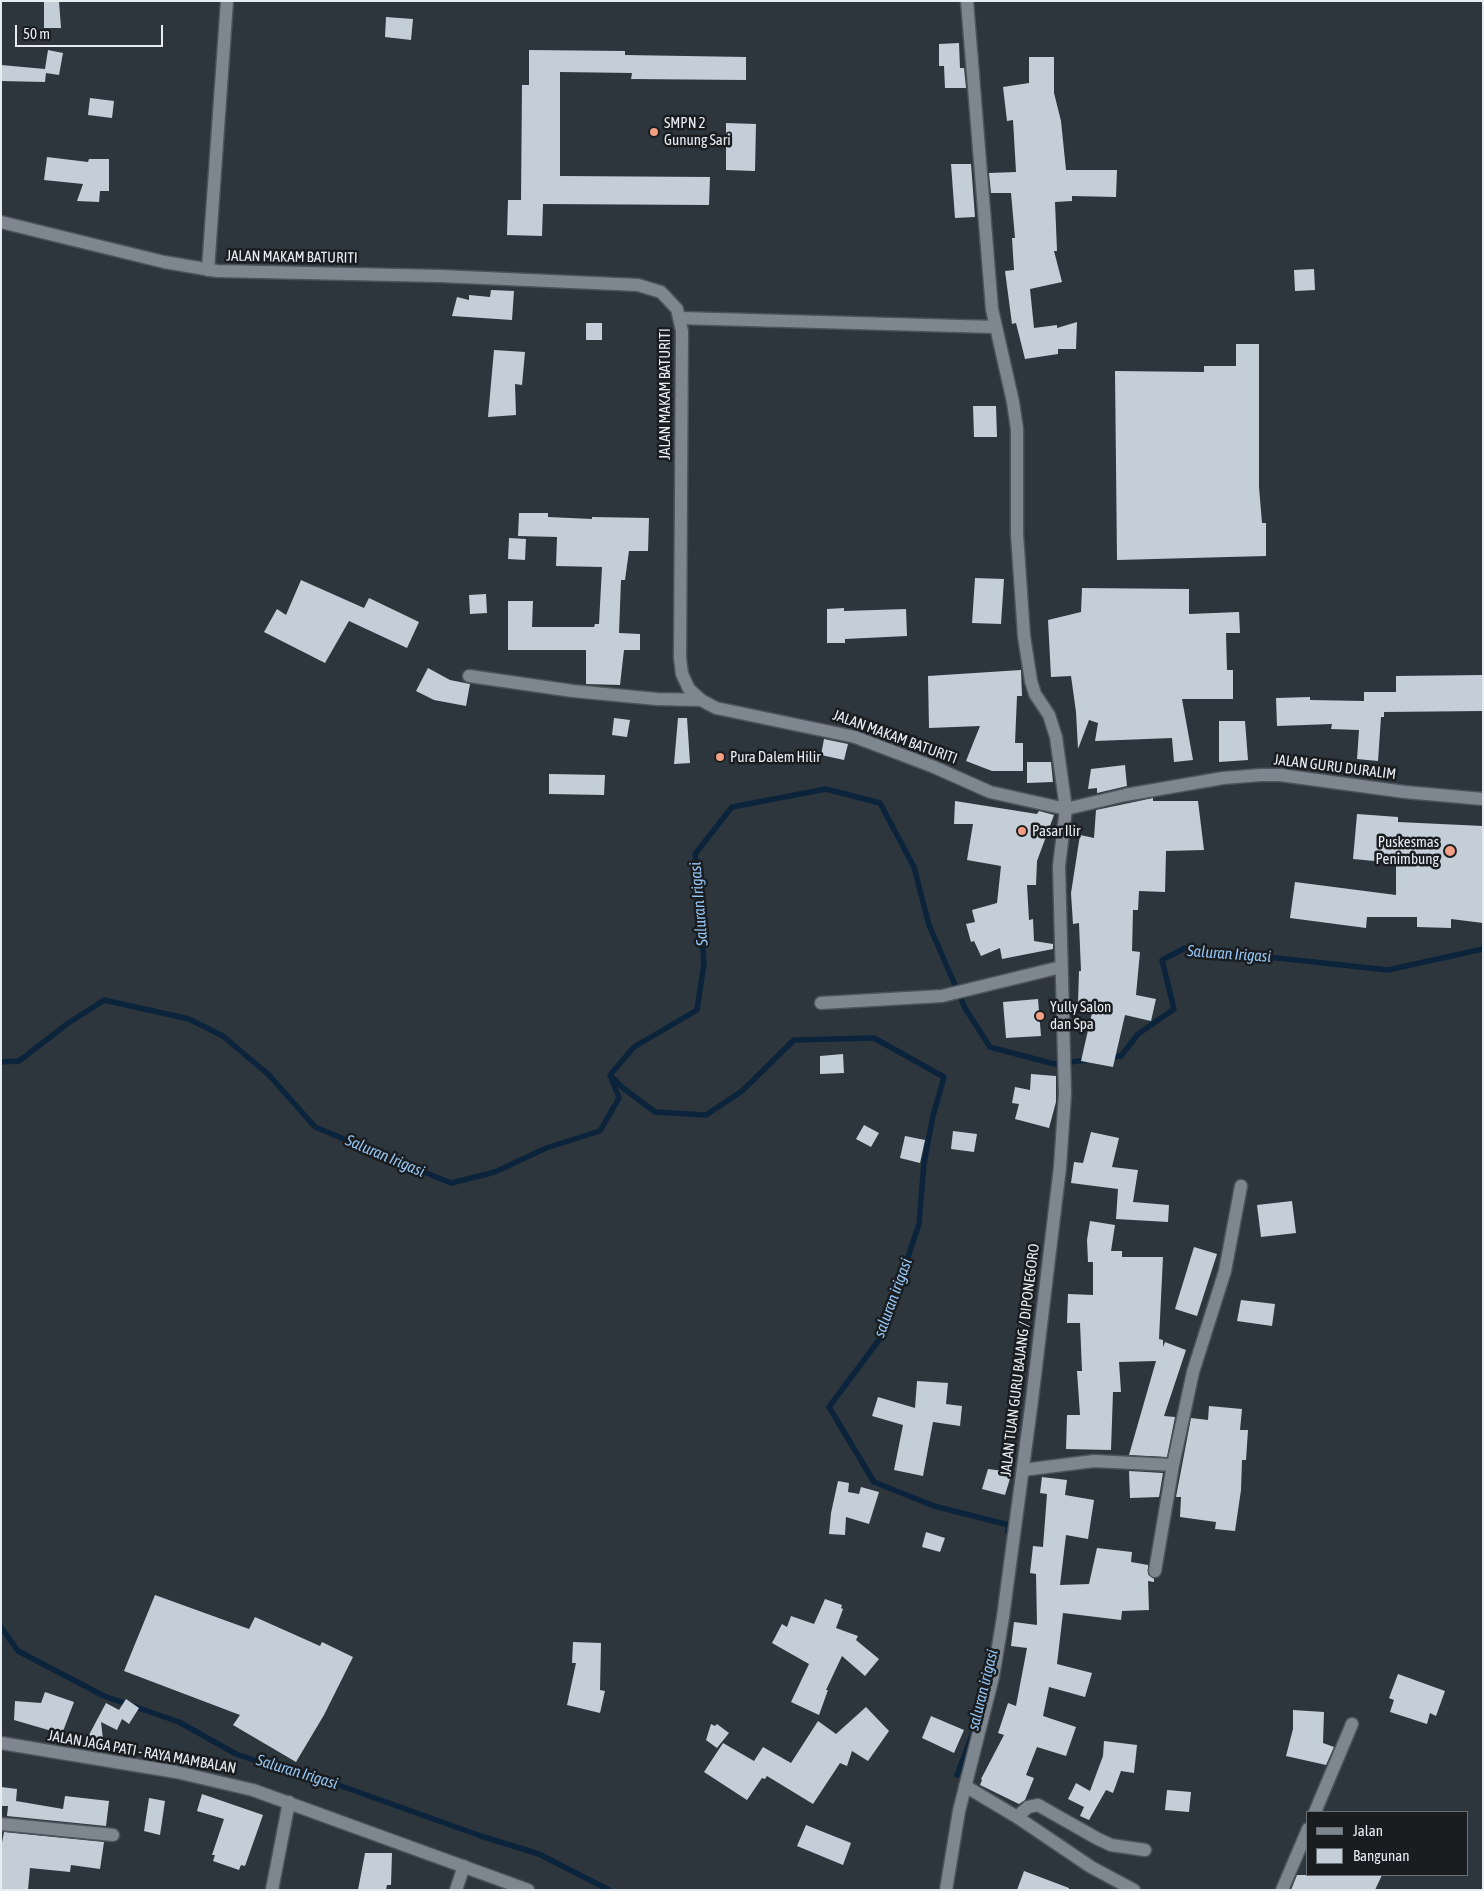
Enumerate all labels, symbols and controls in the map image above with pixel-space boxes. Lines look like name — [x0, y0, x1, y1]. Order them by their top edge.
scale bar — [18, 15, 165, 47]
text: 50 m — [23, 25, 50, 42]
place label: SMPN 2 Gunung Sari — [664, 114, 731, 149]
marker: SMPN 2 Gunung Sari — [648, 126, 660, 138]
street label: JALAN MAKAM BATURITI — [226, 247, 358, 267]
street label: JALAN MAKAM BATURITI — [656, 328, 674, 460]
street label: JALAN MAKAM BATURITI — [830, 706, 960, 768]
place label: Pura Dalem Hilir — [730, 748, 821, 766]
marker: Pura Dalem Hilir — [714, 751, 726, 763]
street label: JALAN GURU DURALIM — [1273, 751, 1397, 783]
place label: Pasar Ilir — [1032, 822, 1080, 840]
marker: Pasar Ilir — [1016, 825, 1028, 837]
place label: Puskesmas Penimbung — [1375, 833, 1439, 868]
marker: Puskesmas Penimbung — [1443, 844, 1457, 858]
water label: Saluran Irigasi — [686, 861, 712, 947]
water label: Saluran Irigasi — [1186, 941, 1272, 967]
place label: Yully Salon dan Spa — [1050, 998, 1111, 1033]
marker: Yully Salon dan Spa — [1034, 1010, 1046, 1022]
water label: Saluran Irigasi — [342, 1131, 428, 1181]
street label: JALAN TUAN GURU BAJANG / DIPONEGORO — [997, 1243, 1043, 1477]
water label: saluran irigasi — [870, 1256, 916, 1340]
water label: saluran irigasi — [964, 1648, 1002, 1732]
street label: JALAN JAGA PATI - RAYA MAMBALAN — [46, 1727, 238, 1777]
water label: Saluran Irigasi — [254, 1751, 340, 1793]
legend — [1306, 1811, 1469, 1876]
text: Jalan — [1353, 1822, 1383, 1839]
text: Bangunan — [1353, 1847, 1410, 1864]

